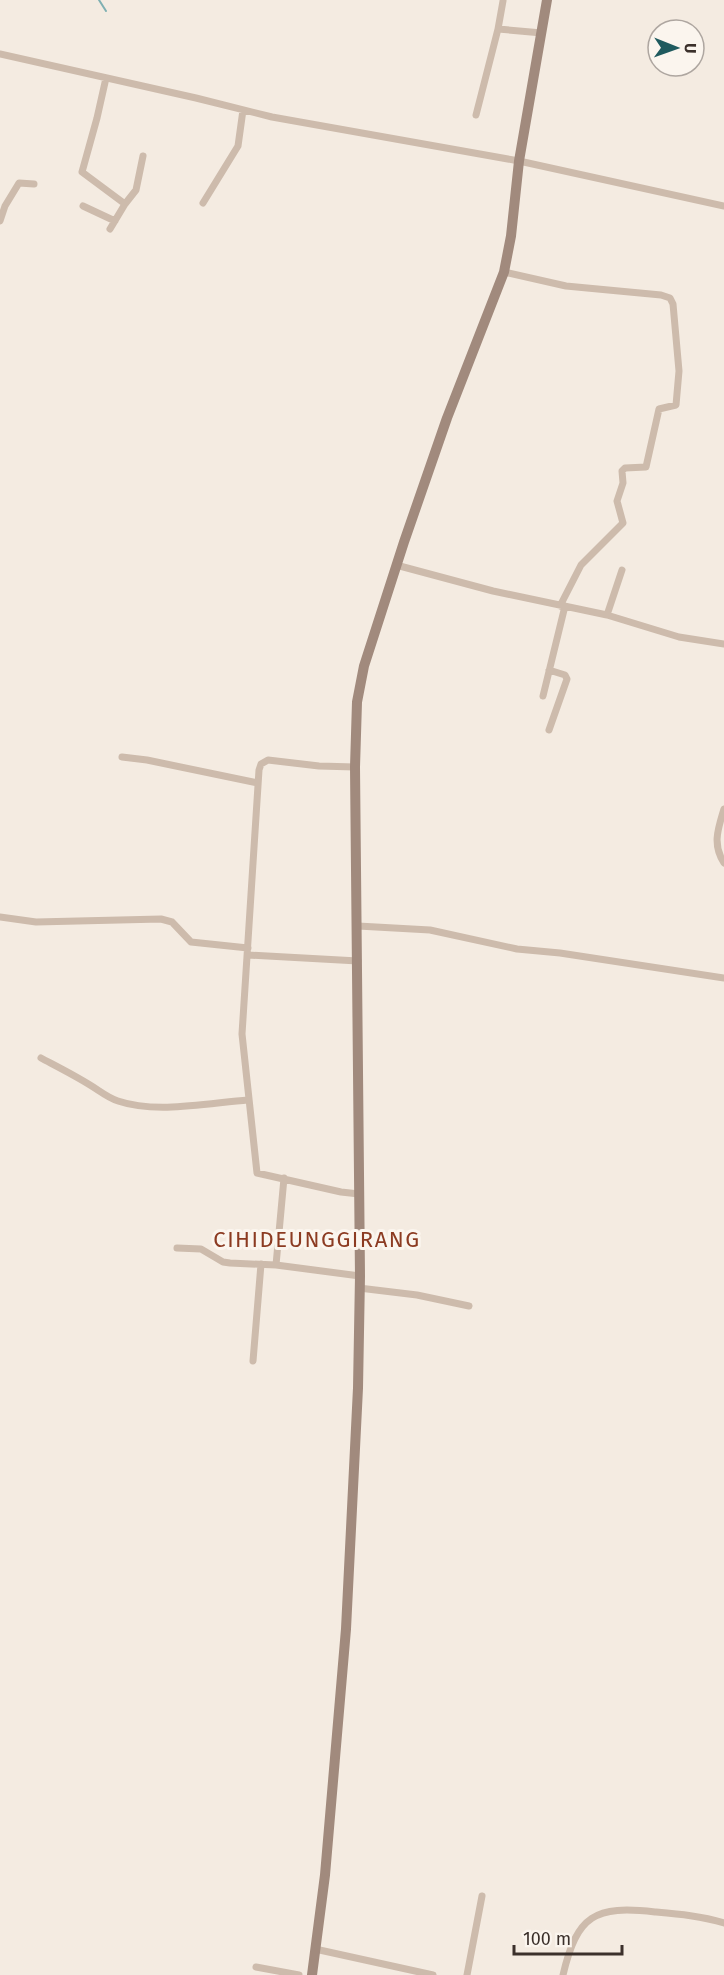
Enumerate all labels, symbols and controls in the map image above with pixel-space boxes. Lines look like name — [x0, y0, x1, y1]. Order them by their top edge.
north arrow — [646, 18, 706, 78]
text: U — [681, 43, 700, 54]
district label: CIHIDEUNGGIRANG — [213, 1226, 421, 1253]
scale bar — [514, 1918, 622, 1956]
text: 100 m — [523, 1928, 571, 1950]

